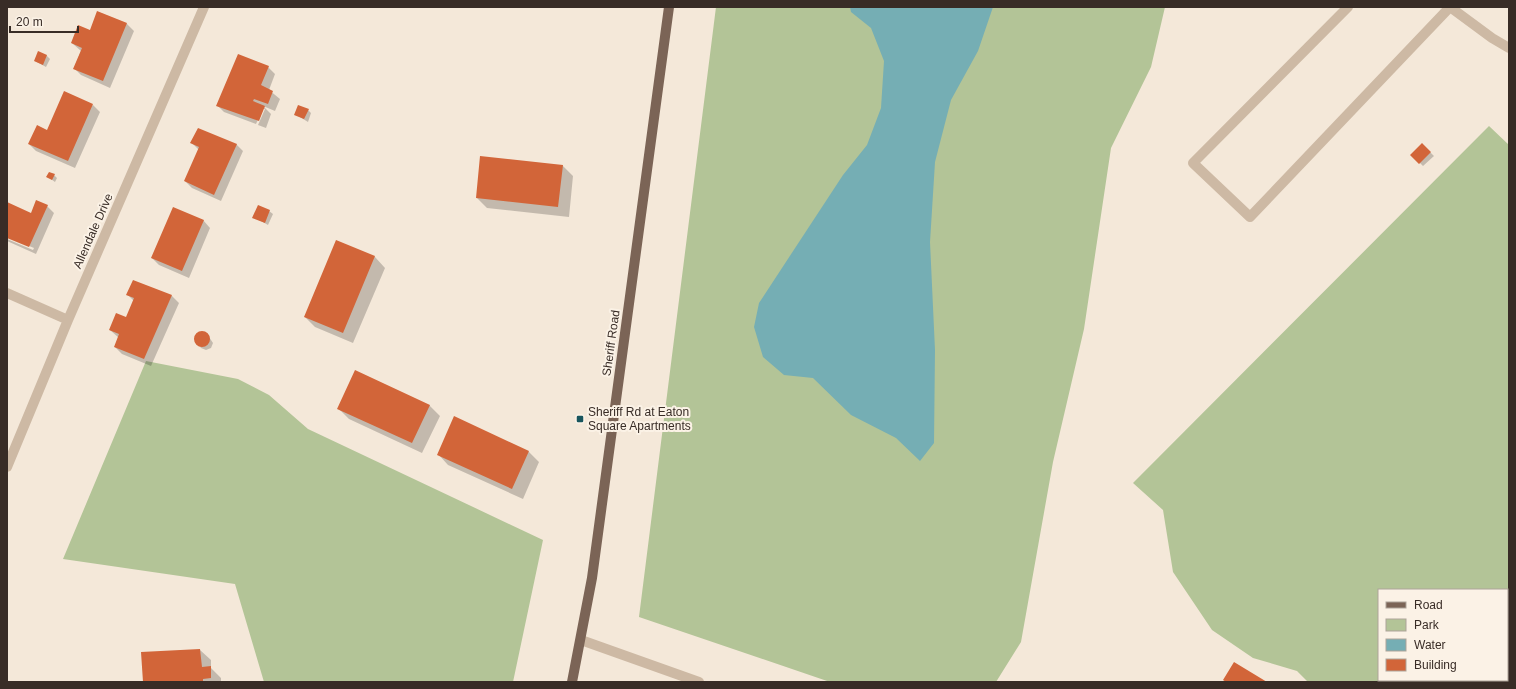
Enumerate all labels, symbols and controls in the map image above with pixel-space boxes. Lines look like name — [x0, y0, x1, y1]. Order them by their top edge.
scale bar — [10, 8, 78, 34]
text: 20 m — [16, 15, 43, 29]
street label: Allendale Drive — [70, 191, 116, 271]
street label: Sheriff Road — [599, 309, 623, 377]
place label: Sheriff Rd at Eaton Square Apartments — [588, 405, 691, 433]
marker: Sheriff Rd at Eaton Square Apartments — [575, 414, 585, 424]
legend — [1378, 589, 1508, 681]
text: Road — [1414, 598, 1443, 612]
text: Park — [1414, 618, 1440, 632]
text: Water — [1414, 638, 1446, 652]
text: Building — [1414, 658, 1457, 672]

